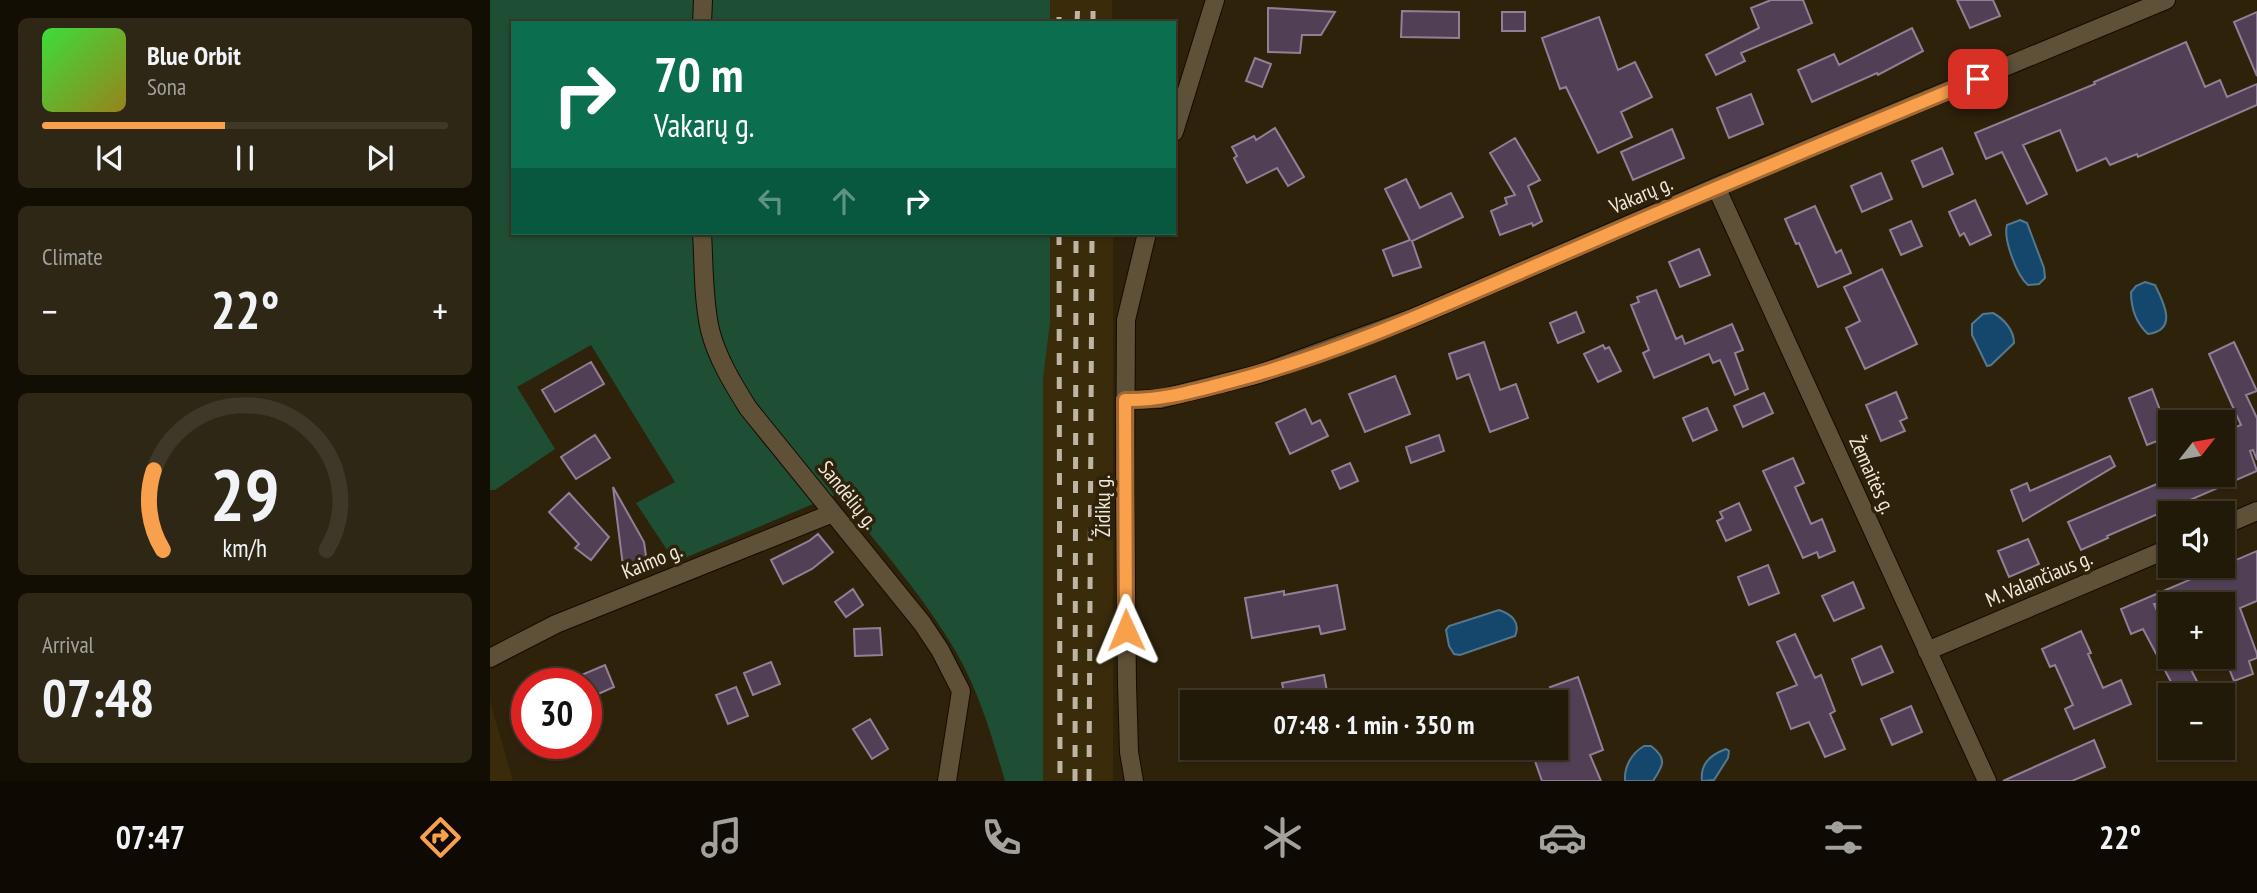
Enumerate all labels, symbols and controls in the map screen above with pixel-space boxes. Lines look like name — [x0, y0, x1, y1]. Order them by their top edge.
text: Blue Orbit — [147, 39, 241, 72]
text: 70 m — [654, 42, 743, 106]
icon: right — [539, 49, 630, 140]
pin — [1948, 49, 2008, 109]
icon: arrive — [1959, 60, 1997, 98]
text: Sona — [147, 72, 186, 101]
text: Vakarų g. — [654, 104, 754, 146]
icon: previous — [91, 139, 129, 177]
icon: pause — [226, 139, 264, 177]
icon: next — [361, 139, 399, 177]
street label: Vakarų g. — [1604, 169, 1676, 220]
icon: left — [752, 182, 790, 220]
icon: ahead — [825, 182, 863, 220]
icon: right — [898, 182, 936, 220]
text: Climate — [42, 242, 103, 271]
text: 22° — [211, 276, 279, 343]
text: − — [42, 286, 58, 335]
text: + — [432, 286, 448, 335]
north arrow — [2158, 410, 2235, 486]
map controls — [2158, 410, 2235, 760]
street label: Žemaitės g. — [1843, 432, 1902, 518]
text: 29 — [210, 447, 280, 541]
street label: Sandėlių g. — [813, 455, 884, 534]
street label: Židikų g. — [1089, 475, 1116, 537]
button: sound — [2158, 501, 2235, 578]
text: km/h — [223, 532, 267, 564]
street label: Kaimo g. — [618, 536, 686, 585]
street label: M. Valančiaus g. — [1981, 544, 2096, 613]
button: + — [2158, 592, 2235, 669]
position arrow — [1089, 593, 1163, 667]
text: Arrival — [42, 630, 94, 659]
text: 07:48 — [42, 664, 154, 731]
speed limit sign: 30 — [511, 668, 602, 759]
button: − — [2158, 683, 2235, 760]
text: 07:48 · 1 min · 350 m — [1274, 708, 1474, 741]
icon: directions — [416, 813, 465, 862]
icon: music — [697, 813, 746, 862]
icon: phone — [977, 813, 1026, 862]
icon: climate — [1258, 813, 1307, 862]
icon: car — [1538, 813, 1587, 862]
icon: filters — [1819, 813, 1868, 862]
text: 07:47 — [116, 816, 185, 858]
text: 22° — [2099, 816, 2141, 858]

